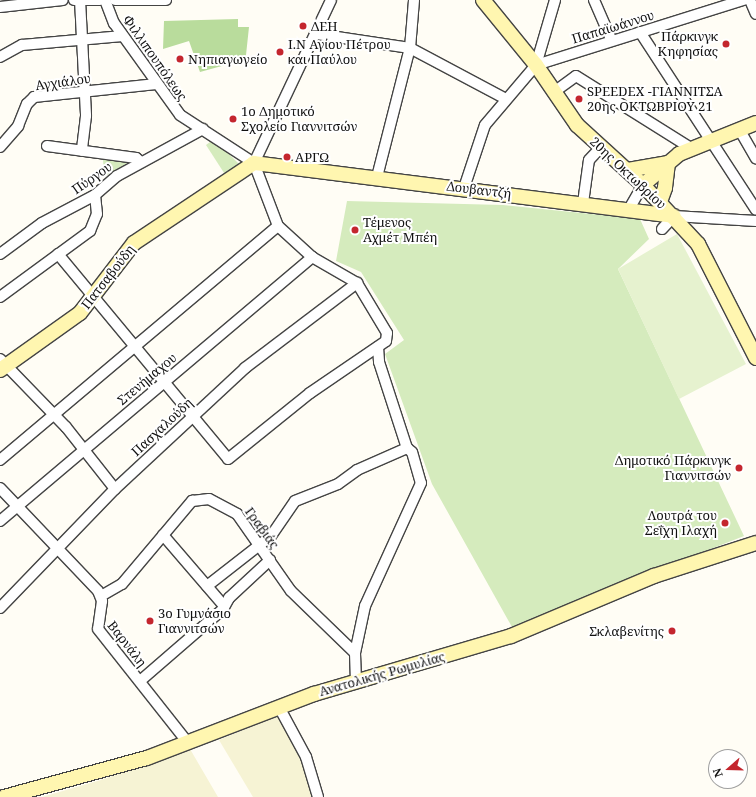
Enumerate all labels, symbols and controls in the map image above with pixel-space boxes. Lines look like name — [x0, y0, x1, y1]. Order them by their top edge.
street label: Παπαϊωάννου — [570, 7, 656, 47]
street label: Φιλλιπουπόλεως — [120, 12, 190, 104]
place label: ΔΕΗ — [311, 18, 338, 34]
marker: ΔΕΗ — [298, 21, 308, 31]
place label: Πάρκινγκ Κηφησίας — [658, 29, 718, 60]
place label: Ι.Ν Αγίου Πέτρου και Παύλου — [288, 37, 391, 68]
marker: Πάρκινγκ Κηφησίας — [721, 39, 731, 49]
marker: Ι.Ν Αγίου Πέτρου και Παύλου — [275, 47, 285, 57]
place label: Νηπιαγωγείο — [188, 51, 267, 67]
marker: Νηπιαγωγείο — [175, 54, 185, 64]
street label: Αγχιάλου — [34, 70, 92, 94]
place label: SPEEDEX -ΓΙΑΝΝΙΤΣΑ 20ης ΟΚΤΩΒΡΙΟΥ 21 — [587, 84, 723, 115]
marker: SPEEDEX -ΓΙΑΝΝΙΤΣΑ 20ης ΟΚΤΩΒΡΙΟΥ 21 — [574, 94, 584, 104]
place label: 1ο Δημοτικό Σχολείο Γιαννιτσών — [241, 104, 357, 135]
marker: 1ο Δημοτικό Σχολείο Γιαννιτσών — [228, 114, 238, 124]
street label: 20ης Οκτωβρίου — [587, 134, 669, 212]
place label: ΑΡΓΩ — [295, 149, 329, 165]
marker: ΑΡΓΩ — [282, 152, 292, 162]
street label: Πύργου — [69, 159, 115, 197]
street label: Δουβαντζή — [446, 178, 512, 202]
place label: Τέμενος Αχμέτ Μπέη — [363, 215, 437, 246]
marker: Τέμενος Αχμέτ Μπέη — [350, 225, 360, 235]
street label: Πατσαβούδη — [78, 242, 138, 312]
street label: Στενήμαχου — [114, 350, 180, 408]
street label: Πασχαλούδη — [128, 395, 196, 459]
place label: Δημοτικό Πάρκινγκ Γιαννιτσών — [615, 453, 731, 484]
marker: Δημοτικό Πάρκινγκ Γιαννιτσών — [734, 463, 744, 473]
street label: Γραβιάς — [242, 504, 282, 552]
place label: Λουτρά του Σεΐχη Ιλαχή — [645, 508, 717, 539]
marker: Λουτρά του Σεΐχη Ιλαχή — [720, 518, 730, 528]
place label: 3ο Γυμνάσιο Γιαννιτσών — [158, 606, 231, 637]
marker: 3ο Γυμνάσιο Γιαννιτσών — [145, 616, 155, 626]
street label: Βαρνάλη — [104, 618, 150, 670]
place label: Σκλαβενίτης — [589, 623, 664, 639]
marker: Σκλαβενίτης — [667, 626, 677, 636]
street label: Ανατολικής Ρωμυλίας — [317, 649, 447, 699]
north arrow — [708, 749, 748, 789]
text: N — [709, 766, 726, 780]

